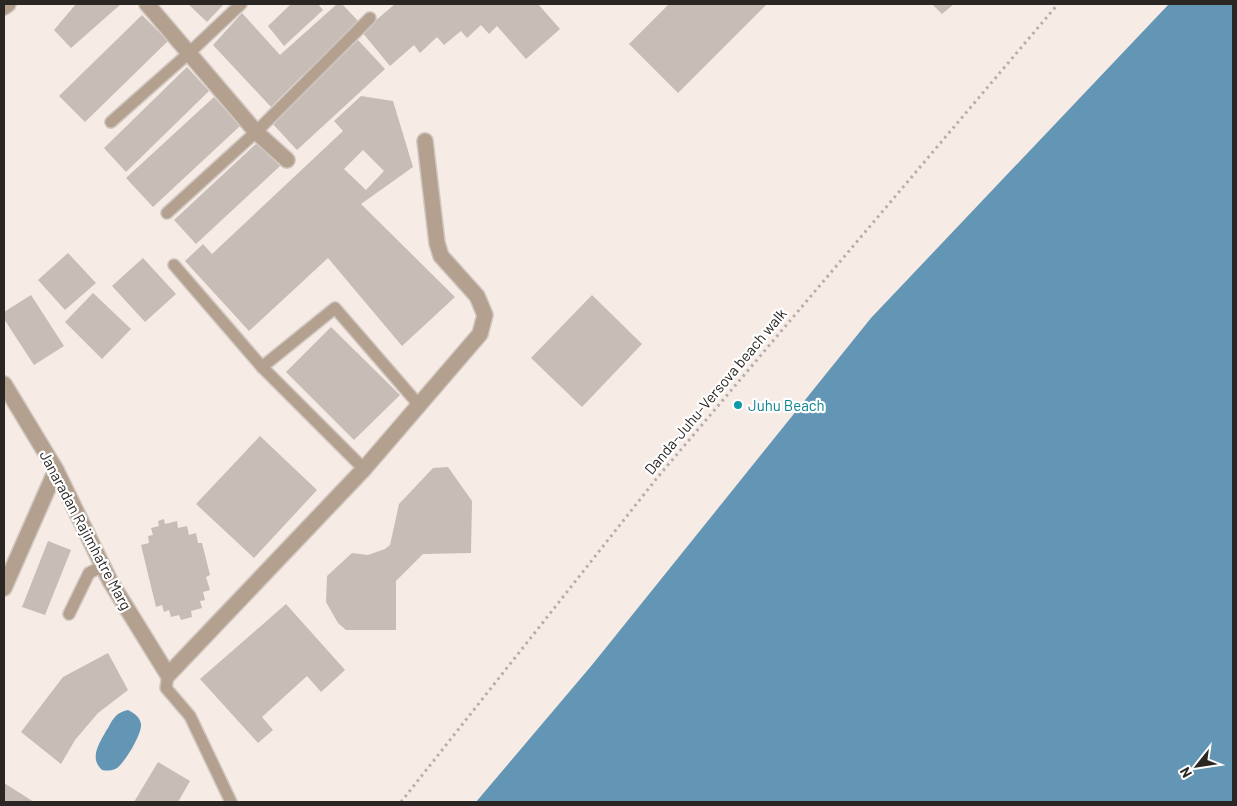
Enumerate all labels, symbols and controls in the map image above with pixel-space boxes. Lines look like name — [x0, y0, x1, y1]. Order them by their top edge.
street label: Danda-Juhu-Versova beach walk — [640, 304, 790, 478]
place label: Juhu Beach — [748, 396, 825, 414]
marker: Juhu Beach — [732, 399, 744, 411]
street label: Janaradan Rajimhatre Marg — [36, 447, 136, 613]
north arrow — [1172, 741, 1222, 791]
text: N — [1176, 764, 1195, 781]

